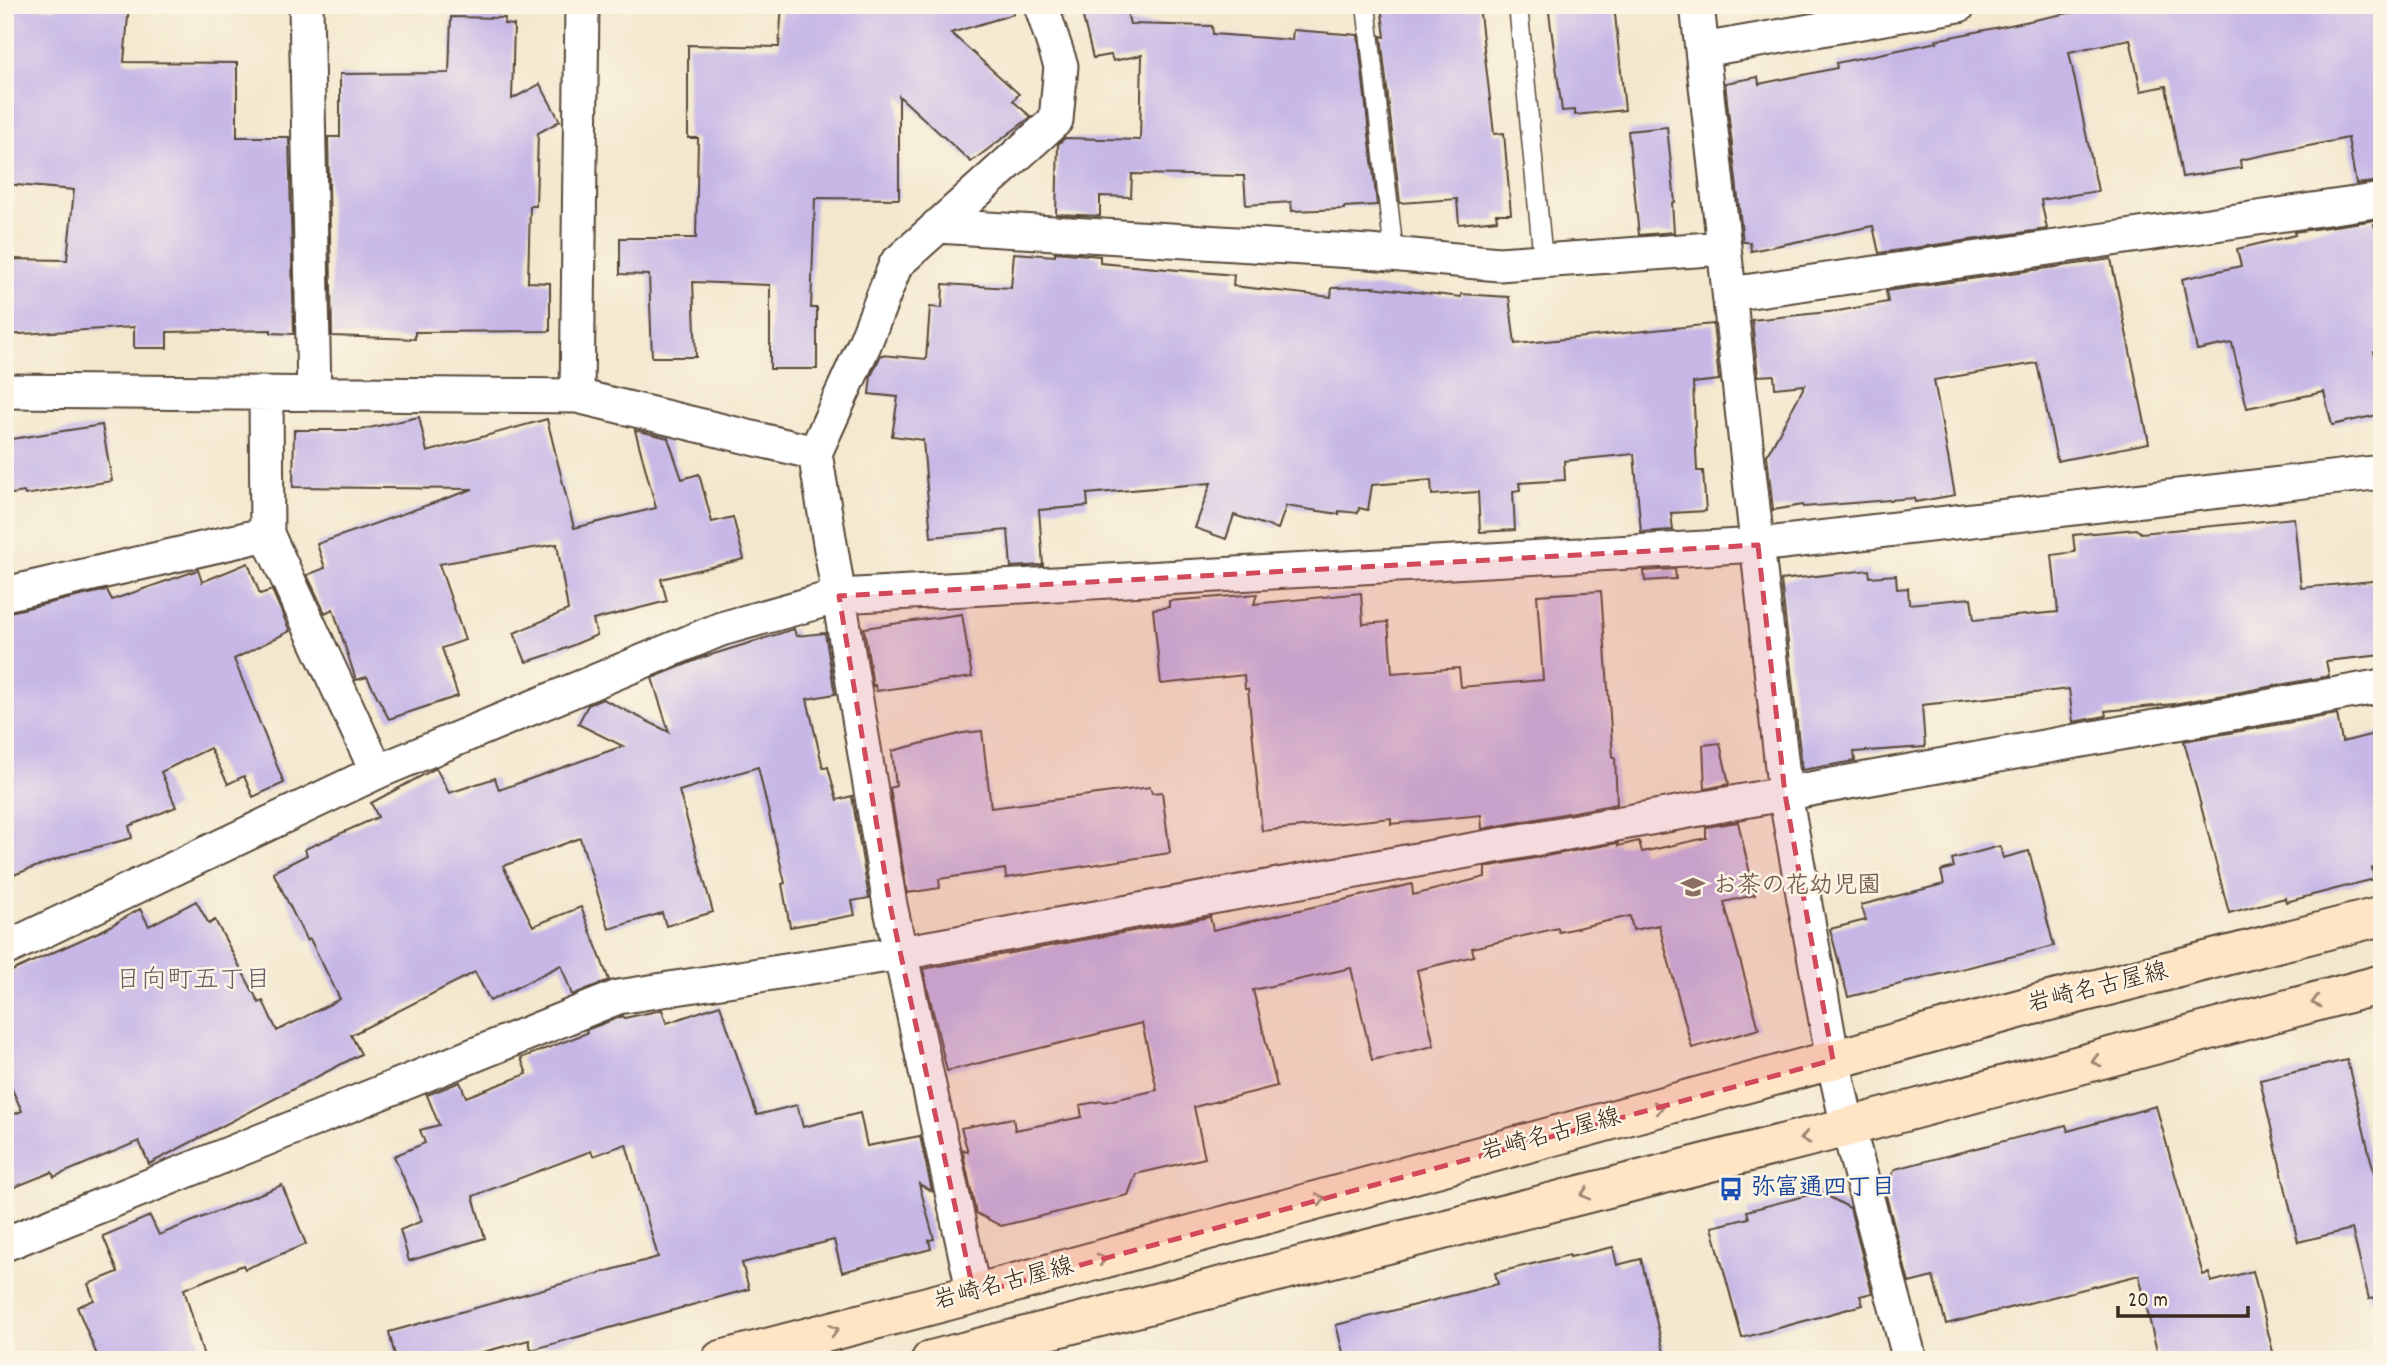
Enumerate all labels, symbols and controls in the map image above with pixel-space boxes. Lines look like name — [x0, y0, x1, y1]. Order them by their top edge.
place label: お茶の花幼児園 — [1713, 870, 1881, 904]
school or university icon: お茶の花幼児園 — [1679, 873, 1707, 901]
street label: 岩崎名古屋線 — [2024, 955, 2172, 1023]
district label: 日向町五丁目 — [115, 963, 271, 1000]
one-way arrow — [2310, 994, 2322, 1008]
one-way arrow — [2090, 1053, 2102, 1067]
street label: 岩崎名古屋線 — [1477, 1101, 1625, 1171]
one-way arrow — [1653, 1101, 1665, 1115]
one-way arrow — [1799, 1130, 1811, 1144]
place label: 弥富通四丁目 — [1751, 1172, 1895, 1206]
bus stop icon: 弥富通四丁目 — [1717, 1175, 1745, 1203]
one-way arrow — [1579, 1186, 1591, 1200]
one-way arrow — [1315, 1193, 1327, 1207]
street label: 岩崎名古屋線 — [930, 1250, 1078, 1320]
one-way arrow — [1095, 1252, 1107, 1267]
scale bar — [2118, 1274, 2247, 1318]
text: 20 m — [2128, 1287, 2168, 1317]
one-way arrow — [828, 1324, 840, 1338]

